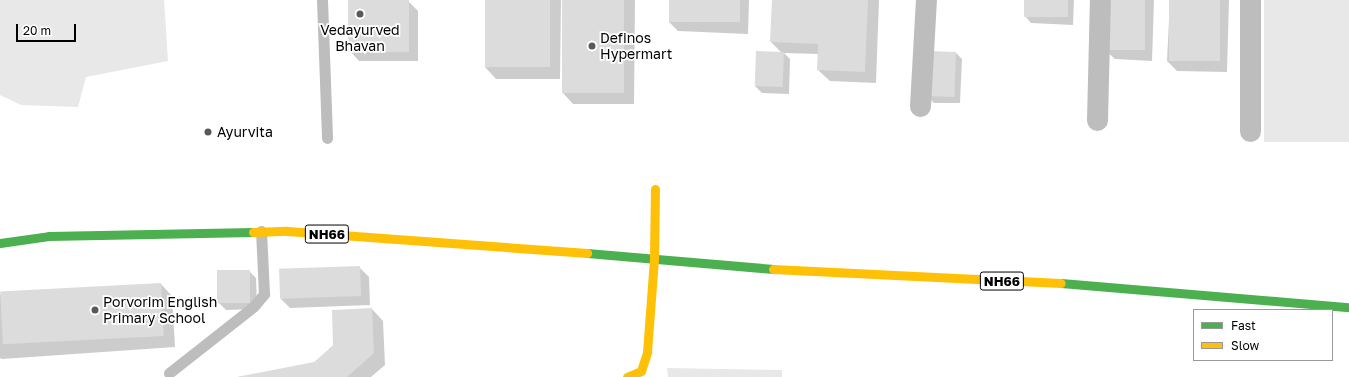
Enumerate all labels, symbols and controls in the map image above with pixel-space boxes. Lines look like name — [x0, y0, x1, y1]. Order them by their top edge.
marker: Vedayurved Bhavan — [354, 8, 366, 20]
scale bar — [18, 16, 78, 42]
place label: Vedayurved Bhavan — [320, 22, 400, 54]
text: 20 m — [23, 23, 51, 38]
place label: Definos Hypermart — [600, 30, 672, 62]
marker: Definos Hypermart — [587, 41, 597, 51]
place label: Ayurvita — [217, 124, 273, 140]
marker: Ayurvita — [202, 126, 214, 138]
road number: NH66 — [304, 223, 350, 245]
road number: NH66 — [979, 270, 1025, 292]
place label: Porvorim English Primary School — [103, 294, 217, 326]
marker: Porvorim English Primary School — [90, 305, 100, 315]
legend — [1193, 309, 1333, 361]
text: Fast — [1231, 318, 1256, 333]
text: Slow — [1231, 338, 1259, 353]

